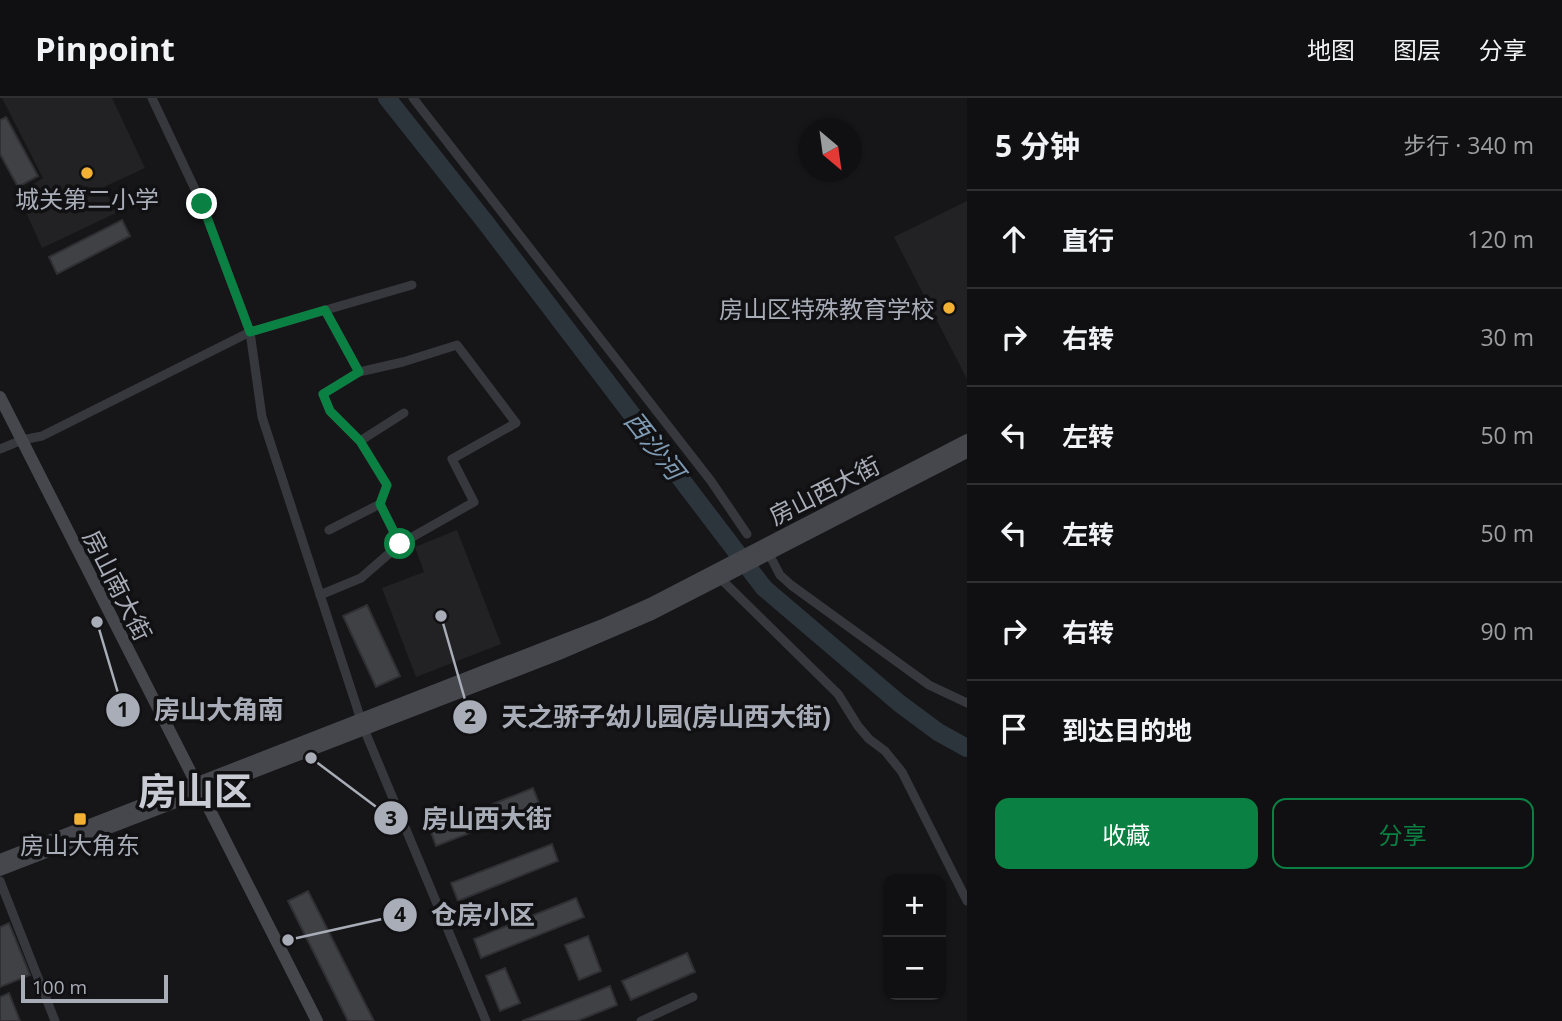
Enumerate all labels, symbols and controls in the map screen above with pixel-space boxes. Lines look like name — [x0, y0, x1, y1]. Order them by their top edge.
text: Pinpoint — [35, 26, 175, 71]
text: 地图 — [1307, 33, 1355, 66]
text: 图层 — [1393, 33, 1441, 66]
text: 分享 — [1479, 33, 1527, 66]
north arrow — [799, 119, 862, 182]
text: 5 分钟 — [995, 125, 1080, 166]
text: 步行 · 340 m — [1403, 129, 1534, 161]
marker: 城关第二小学 — [79, 165, 95, 181]
place label: 城关第二小学 — [15, 182, 159, 215]
route end — [186, 188, 217, 219]
icon: ahead — [995, 220, 1033, 258]
text: 直行 — [1062, 222, 1114, 258]
text: 120 m — [1467, 223, 1534, 255]
place label: 房山区特殊教育学校 — [719, 292, 935, 325]
marker: 房山区特殊教育学校 — [941, 300, 957, 316]
icon: right — [995, 318, 1033, 356]
text: 右转 — [1062, 320, 1114, 356]
text: 30 m — [1480, 321, 1534, 353]
water label: 西沙河 — [617, 403, 696, 491]
icon: left — [995, 416, 1033, 454]
text: 左转 — [1062, 418, 1114, 454]
text: 50 m — [1480, 419, 1534, 451]
street label: 房山西大街 — [763, 448, 885, 532]
icon: left — [995, 514, 1033, 552]
text: 左转 — [1062, 516, 1114, 552]
text: 50 m — [1480, 517, 1534, 549]
street label: 房山南大街 — [76, 524, 160, 646]
route start — [384, 528, 415, 559]
icon: right — [995, 612, 1033, 650]
text: 右转 — [1062, 614, 1114, 650]
text: 90 m — [1480, 615, 1534, 647]
callout: 房山大角南 — [105, 687, 298, 734]
text: 房山大角南 — [154, 691, 284, 727]
callout: 天之骄子幼儿园(房山西大街) — [452, 694, 845, 741]
text: 1 — [117, 695, 129, 723]
text: 天之骄子幼儿园(房山西大街) — [501, 698, 831, 734]
text: 2 — [464, 702, 476, 730]
icon: arrive — [995, 710, 1033, 748]
text: 到达目的地 — [1062, 712, 1192, 748]
district label: 房山区 — [138, 764, 252, 816]
callout: 房山西大街 — [373, 795, 566, 842]
button: 收藏 — [995, 798, 1258, 869]
button: 分享 — [1272, 798, 1534, 869]
text: 房山西大街 — [422, 800, 552, 836]
text: 3 — [385, 804, 397, 832]
marker: 房山大角东 — [72, 811, 88, 827]
place label: 房山大角东 — [20, 828, 140, 861]
map controls — [883, 874, 946, 1000]
button: + — [883, 874, 946, 937]
callout: 仓房小区 — [382, 891, 549, 938]
text: 仓房小区 — [431, 896, 535, 932]
text: 4 — [394, 900, 406, 928]
button: − — [883, 937, 946, 1000]
scale bar — [21, 972, 168, 1004]
text: 100 m — [32, 974, 87, 1000]

